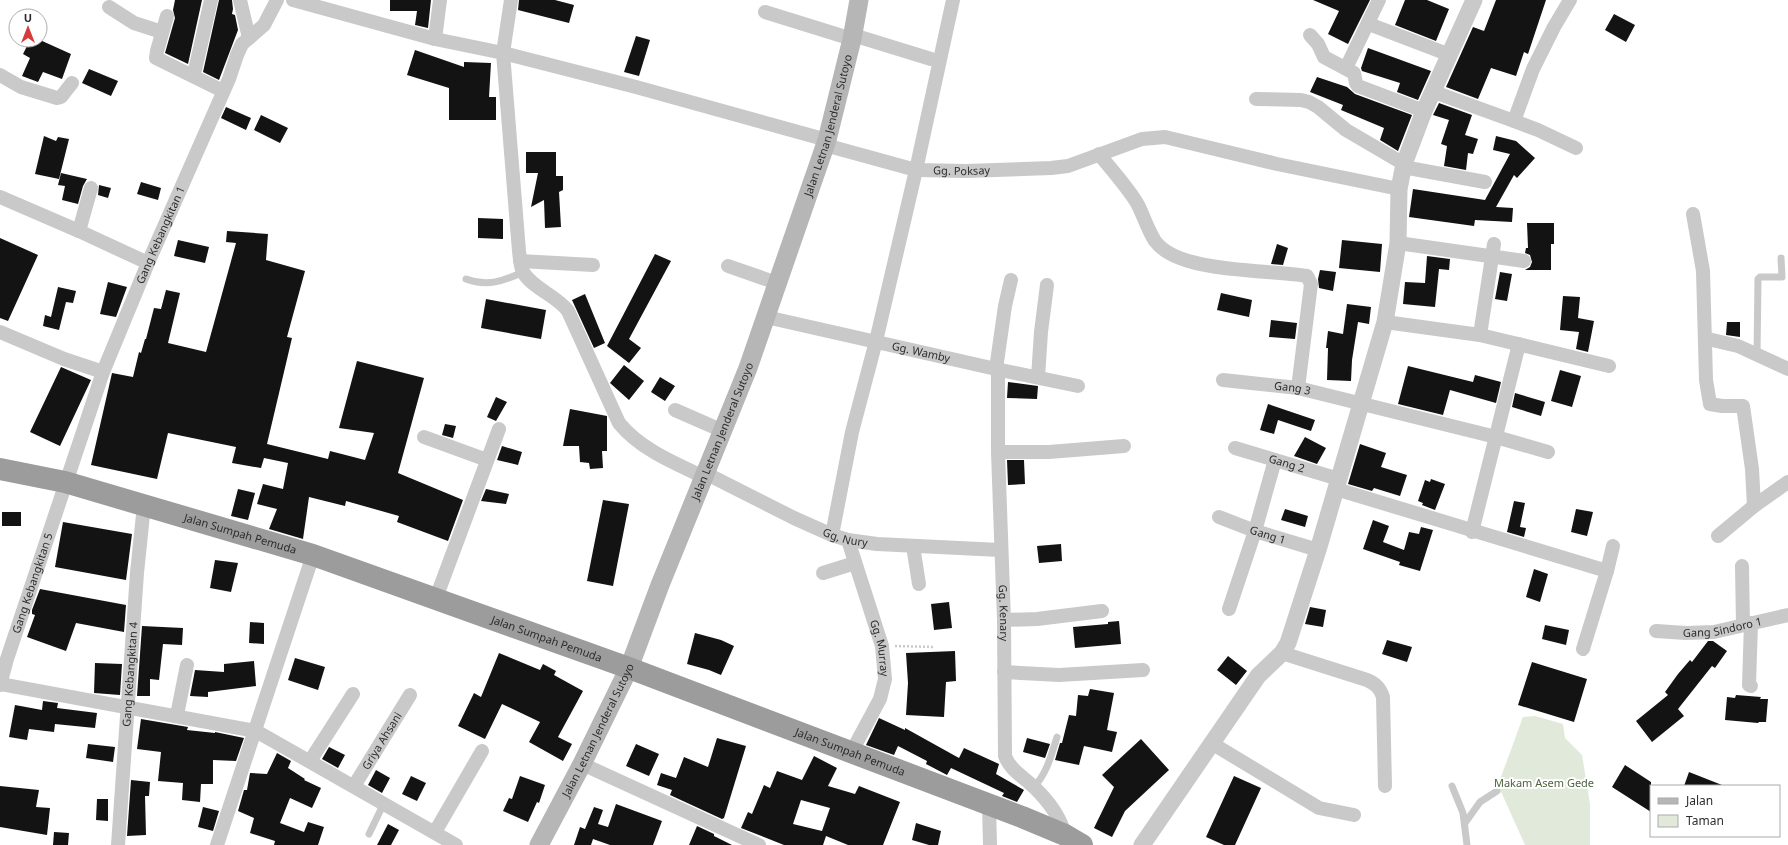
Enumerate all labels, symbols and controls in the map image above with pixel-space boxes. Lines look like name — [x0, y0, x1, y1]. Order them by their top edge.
north arrow — [8, 8, 48, 48]
text: U — [24, 10, 32, 25]
street label: Jalan Letnan Jenderal Sutoyo — [800, 52, 855, 199]
street label: Gg. Poksay — [933, 162, 991, 178]
street label: Gang Kebangkitan 1 — [132, 184, 188, 286]
street label: Gg. Wamby — [891, 338, 952, 366]
street label: Jalan Letnan Jenderal Sutoyo — [687, 360, 756, 503]
street label: Gang 3 — [1273, 378, 1313, 398]
street label: Gang 2 — [1267, 450, 1307, 475]
street label: Jalan Sumpah Pemuda — [181, 509, 298, 557]
street label: Gang 1 — [1248, 522, 1288, 547]
street label: Gg, Nury — [821, 524, 869, 550]
street label: Gang Kebangkitan 5 — [8, 531, 56, 635]
street label: Gg. Kenary — [996, 584, 1012, 642]
street label: Jalan Sumpah Pemuda — [489, 611, 604, 665]
street label: Gang Sindoro 1 — [1683, 613, 1763, 640]
street label: Gg. Murray — [867, 618, 893, 678]
street label: Gang Kebangkitan 4 — [118, 621, 141, 727]
street label: Jalan Letnan Jenderal Sutoyo — [557, 661, 637, 800]
street label: Griya Ahsani — [358, 709, 405, 772]
street label: Jalan Sumpah Pemuda — [792, 723, 908, 779]
park label: Makam Asem Gede — [1494, 775, 1594, 790]
legend — [1650, 785, 1780, 837]
text: Jalan — [1685, 792, 1713, 809]
text: Taman — [1686, 812, 1724, 829]

